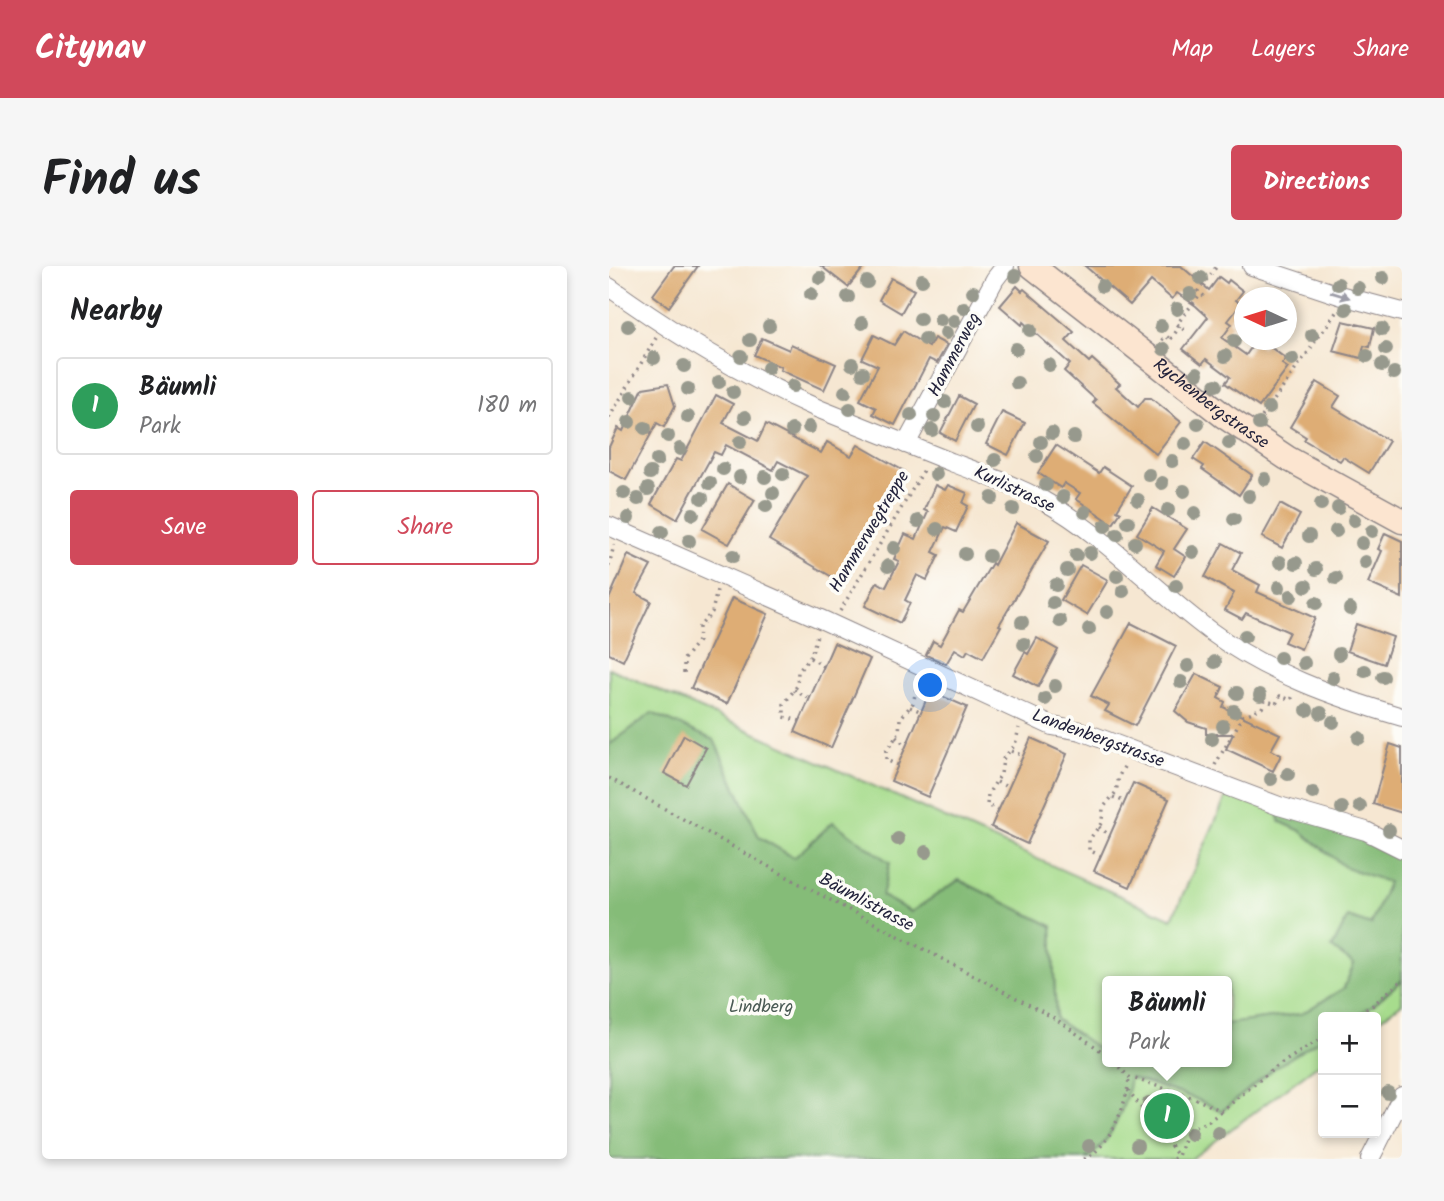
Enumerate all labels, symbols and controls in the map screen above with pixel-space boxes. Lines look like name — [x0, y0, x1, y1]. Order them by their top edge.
text: Citynav — [35, 23, 145, 76]
text: Map — [1171, 30, 1213, 69]
text: Layers — [1251, 30, 1315, 69]
text: Share — [1353, 30, 1409, 69]
text: Find us — [42, 143, 200, 221]
button: Directions — [1231, 145, 1402, 220]
north arrow — [1234, 287, 1297, 350]
text: Nearby — [70, 288, 162, 336]
one-way arrow — [1330, 290, 1351, 301]
street label: Hammerweg — [921, 308, 989, 402]
street label: Rychenbergstrasse — [1146, 351, 1275, 457]
text: Bäumli — [139, 367, 216, 409]
text: 1 — [92, 388, 98, 424]
text: 180 m — [477, 388, 537, 424]
text: Park — [139, 409, 181, 445]
street label: Kurlistrasse — [969, 459, 1059, 521]
street label: Hammerwegtreppe — [822, 465, 918, 599]
button: Save — [70, 490, 298, 565]
button: Share — [312, 490, 539, 565]
your location — [913, 668, 947, 702]
street label: Landenbergstrasse — [1028, 702, 1168, 776]
street label: Bäumlistrasse — [813, 866, 919, 940]
popup — [1102, 976, 1232, 1067]
text: Bäumli — [1128, 983, 1206, 1025]
park label: Lindberg — [729, 993, 793, 1022]
map controls — [1318, 1012, 1381, 1138]
button: + — [1318, 1012, 1381, 1075]
text: Park — [1128, 1025, 1170, 1061]
button: − — [1318, 1075, 1381, 1138]
pin: 1 — [1144, 1090, 1190, 1142]

